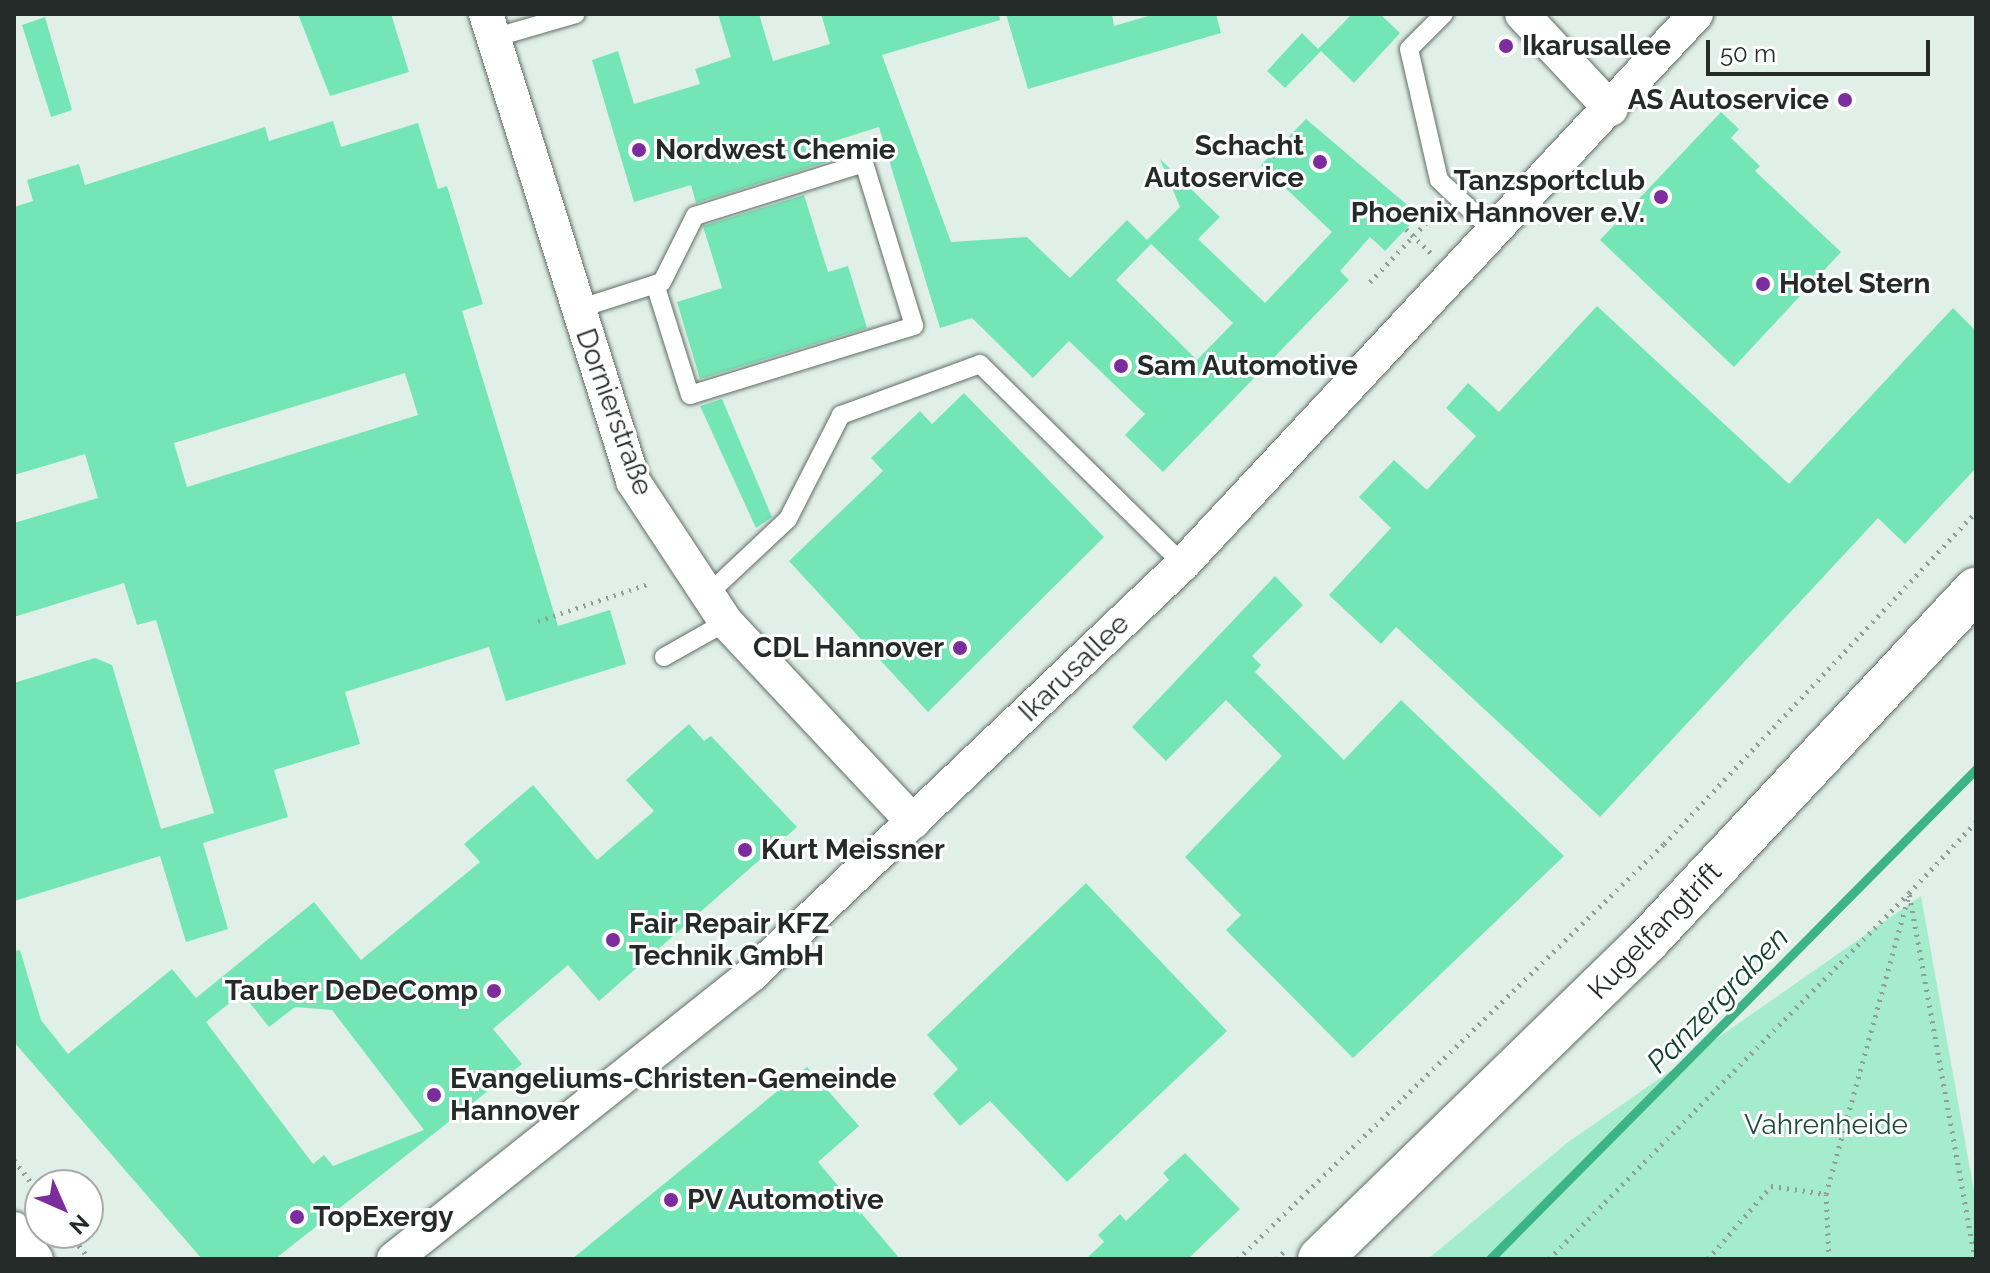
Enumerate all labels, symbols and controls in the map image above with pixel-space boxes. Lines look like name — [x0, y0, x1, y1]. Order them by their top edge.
scale bar — [1710, 24, 1934, 74]
place label: Ikarusallee — [1522, 29, 1671, 63]
marker: Ikarusallee — [1497, 37, 1515, 55]
text: 50 m — [1720, 39, 1776, 68]
place label: AS Autoservice — [1627, 83, 1829, 117]
marker: AS Autoservice — [1836, 91, 1854, 109]
place label: Schacht Autoservice — [1144, 129, 1304, 195]
place label: Nordwest Chemie — [655, 133, 896, 167]
marker: Nordwest Chemie — [630, 141, 648, 159]
marker: Schacht Autoservice — [1311, 153, 1329, 171]
place label: Tanzsportclub Phoenix Hannover e.V. — [1350, 164, 1645, 230]
marker: Tanzsportclub Phoenix Hannover e.V. — [1652, 188, 1670, 206]
place label: Hotel Stern — [1779, 267, 1931, 301]
marker: Hotel Stern — [1754, 275, 1772, 293]
street label: Dornierstraße — [568, 324, 660, 500]
place label: Sam Automotive — [1137, 349, 1359, 383]
marker: Sam Automotive — [1112, 357, 1130, 375]
street label: Ikarusallee — [1012, 607, 1136, 729]
place label: CDL Hannover — [752, 631, 944, 665]
marker: CDL Hannover — [951, 639, 969, 657]
place label: Kurt Meissner — [761, 833, 945, 867]
marker: Kurt Meissner — [736, 841, 754, 859]
street label: Kugelfangtrift — [1581, 855, 1729, 1007]
place label: Fair Repair KFZ Technik GmbH — [629, 907, 830, 973]
water label: Panzergraben — [1640, 920, 1796, 1080]
marker: Fair Repair KFZ Technik GmbH — [604, 931, 622, 949]
place label: Tauber DeDeComp — [224, 974, 478, 1008]
marker: Tauber DeDeComp — [485, 982, 503, 1000]
place label: Evangeliums-Christen-Gemeinde Hannover — [450, 1062, 897, 1128]
marker: Evangeliums-Christen-Gemeinde Hannover — [425, 1086, 443, 1104]
park label: Vahrenheide — [1744, 1108, 1908, 1142]
north arrow — [24, 1169, 104, 1249]
place label: PV Automotive — [687, 1183, 885, 1217]
marker: PV Automotive — [662, 1191, 680, 1209]
place label: TopExergy — [313, 1200, 454, 1234]
marker: TopExergy — [288, 1208, 306, 1226]
text: N — [64, 1209, 95, 1240]

